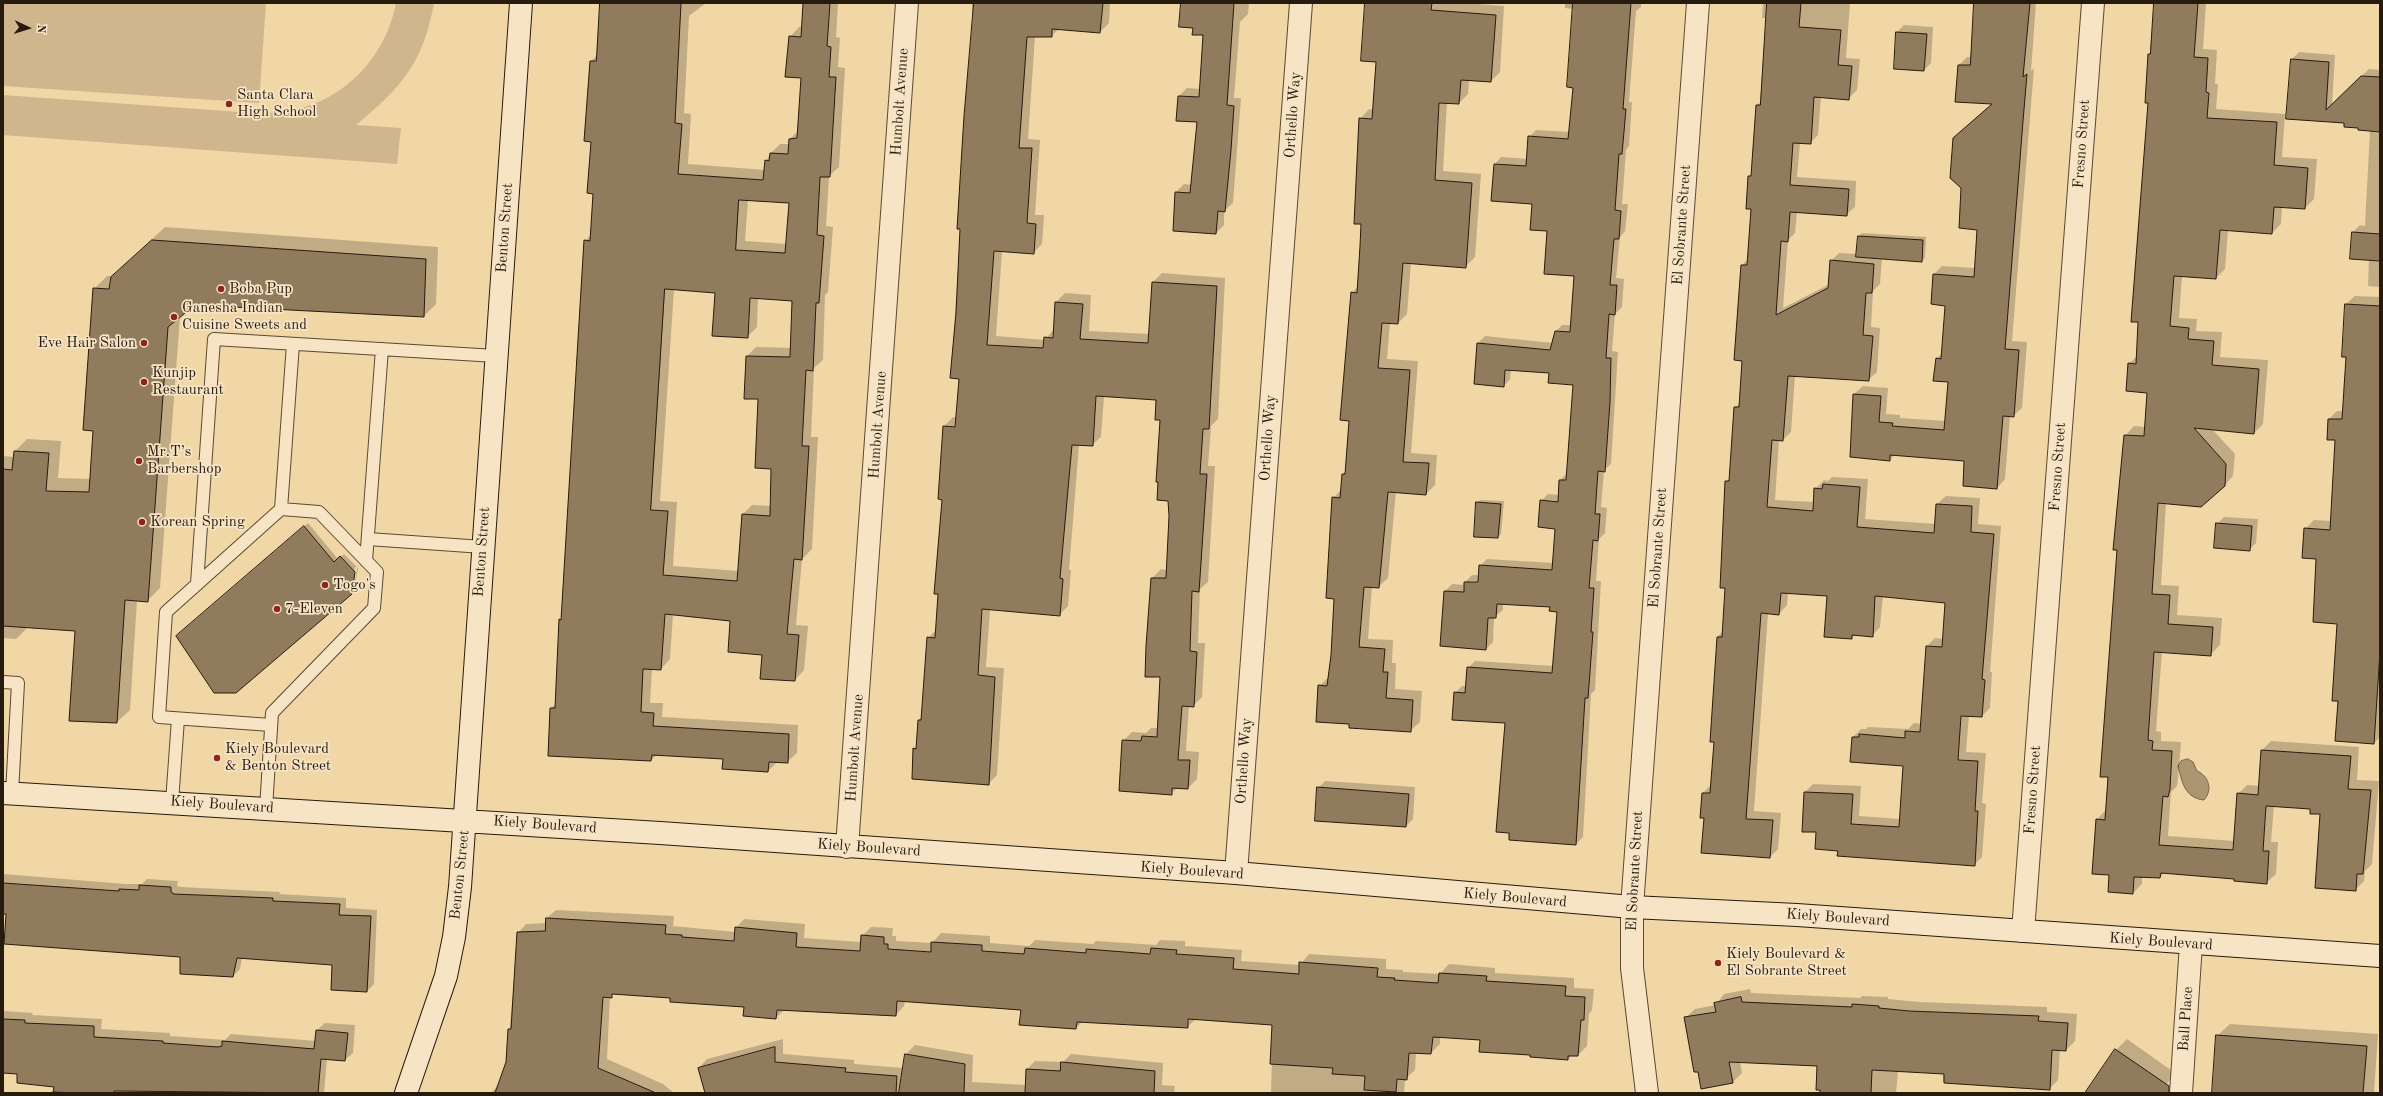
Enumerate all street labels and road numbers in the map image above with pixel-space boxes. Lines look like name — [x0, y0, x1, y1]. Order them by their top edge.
street label: Humbolt Avenue — [887, 48, 913, 156]
street label: Orthello Way — [1281, 71, 1305, 159]
street label: Fresno Street — [2070, 99, 2094, 189]
street label: El Sobrante Street — [1669, 164, 1695, 286]
street label: Benton Street — [493, 182, 517, 274]
street label: Humbolt Avenue — [865, 371, 891, 479]
street label: Orthello Way — [1256, 394, 1280, 482]
street label: Fresno Street — [2046, 422, 2070, 512]
street label: El Sobrante Street — [1645, 487, 1671, 609]
street label: Benton Street — [470, 506, 494, 598]
street label: Humbolt Avenue — [842, 694, 868, 802]
street label: Orthello Way — [1232, 717, 1256, 805]
street label: Fresno Street — [2021, 745, 2045, 835]
street label: Kiely Boulevard — [169, 792, 275, 818]
street label: El Sobrante Street — [1623, 810, 1647, 932]
street label: Kiely Boulevard — [492, 812, 598, 838]
street label: Benton Street — [446, 829, 474, 921]
street label: Kiely Boulevard — [816, 835, 922, 861]
street label: Kiely Boulevard — [1139, 858, 1245, 884]
street label: Kiely Boulevard — [1462, 884, 1568, 912]
street label: Kiely Boulevard — [1785, 905, 1891, 931]
street label: Kiely Boulevard — [2108, 929, 2214, 955]
street label: Ball Place — [2175, 986, 2197, 1052]

